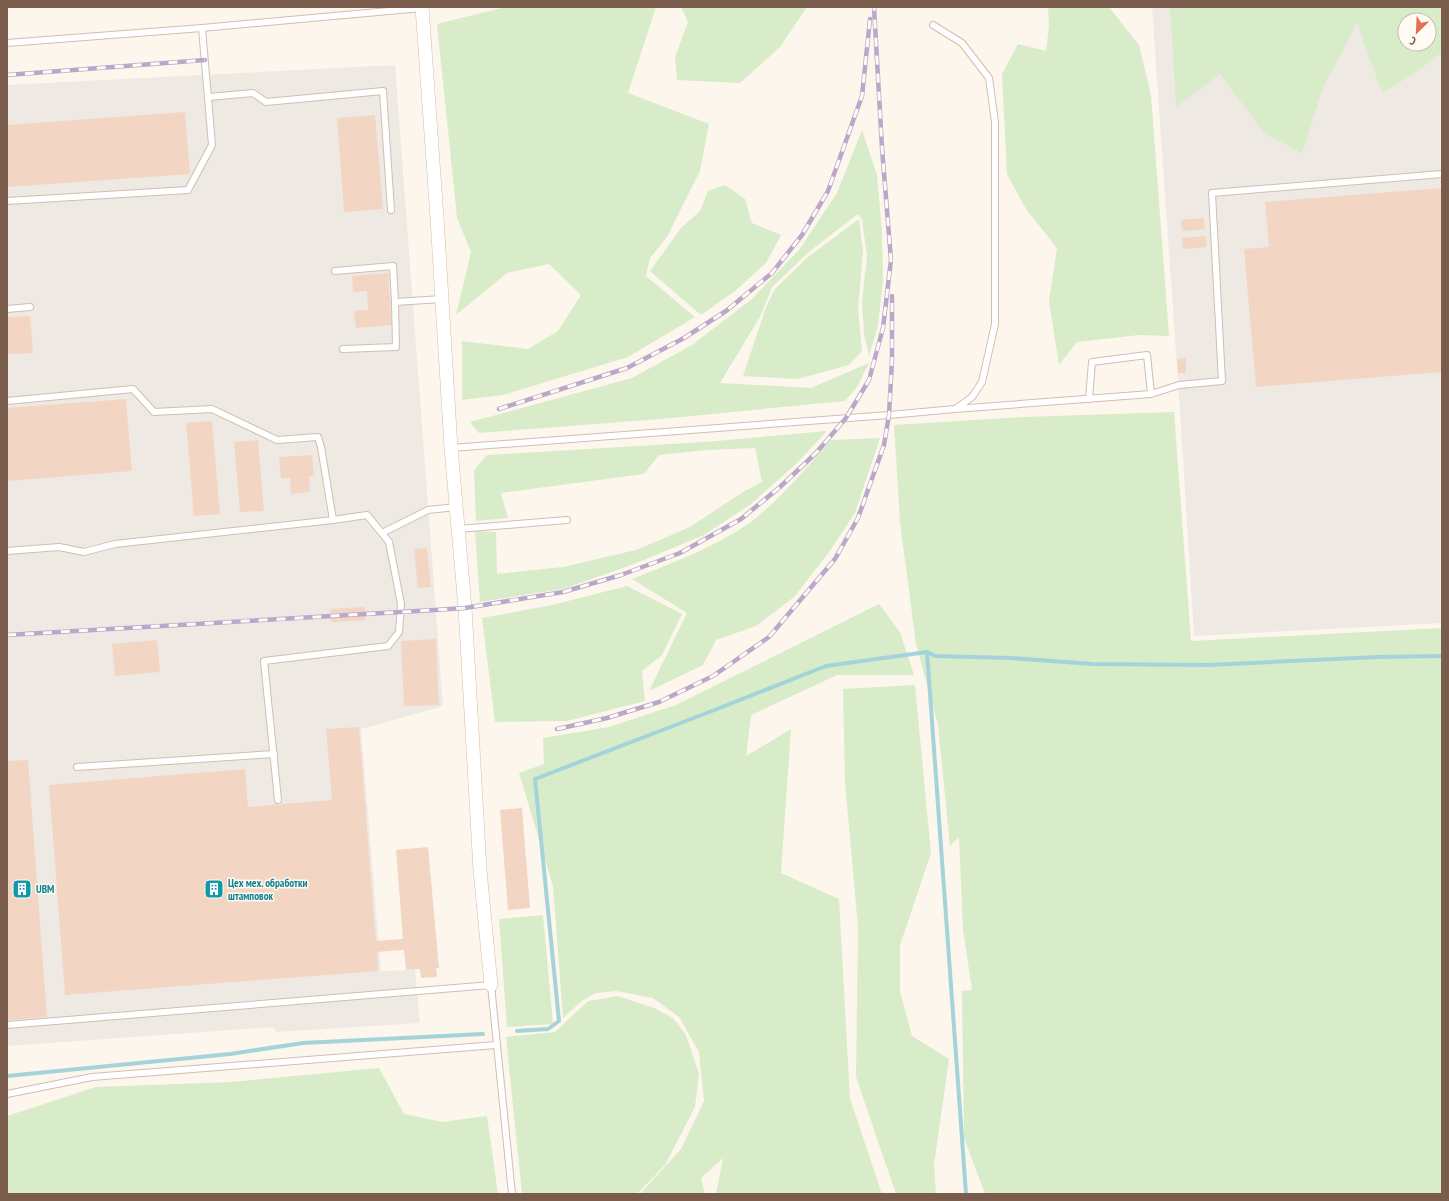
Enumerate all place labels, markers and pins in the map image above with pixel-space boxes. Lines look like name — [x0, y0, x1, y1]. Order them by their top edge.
place label: Цех мех. обработки штамповок — [228, 876, 307, 903]
building icon: UBM — [11, 878, 33, 900]
building icon: Цех мех. обработки штамповок — [203, 878, 225, 900]
place label: UBM — [36, 882, 54, 896]

